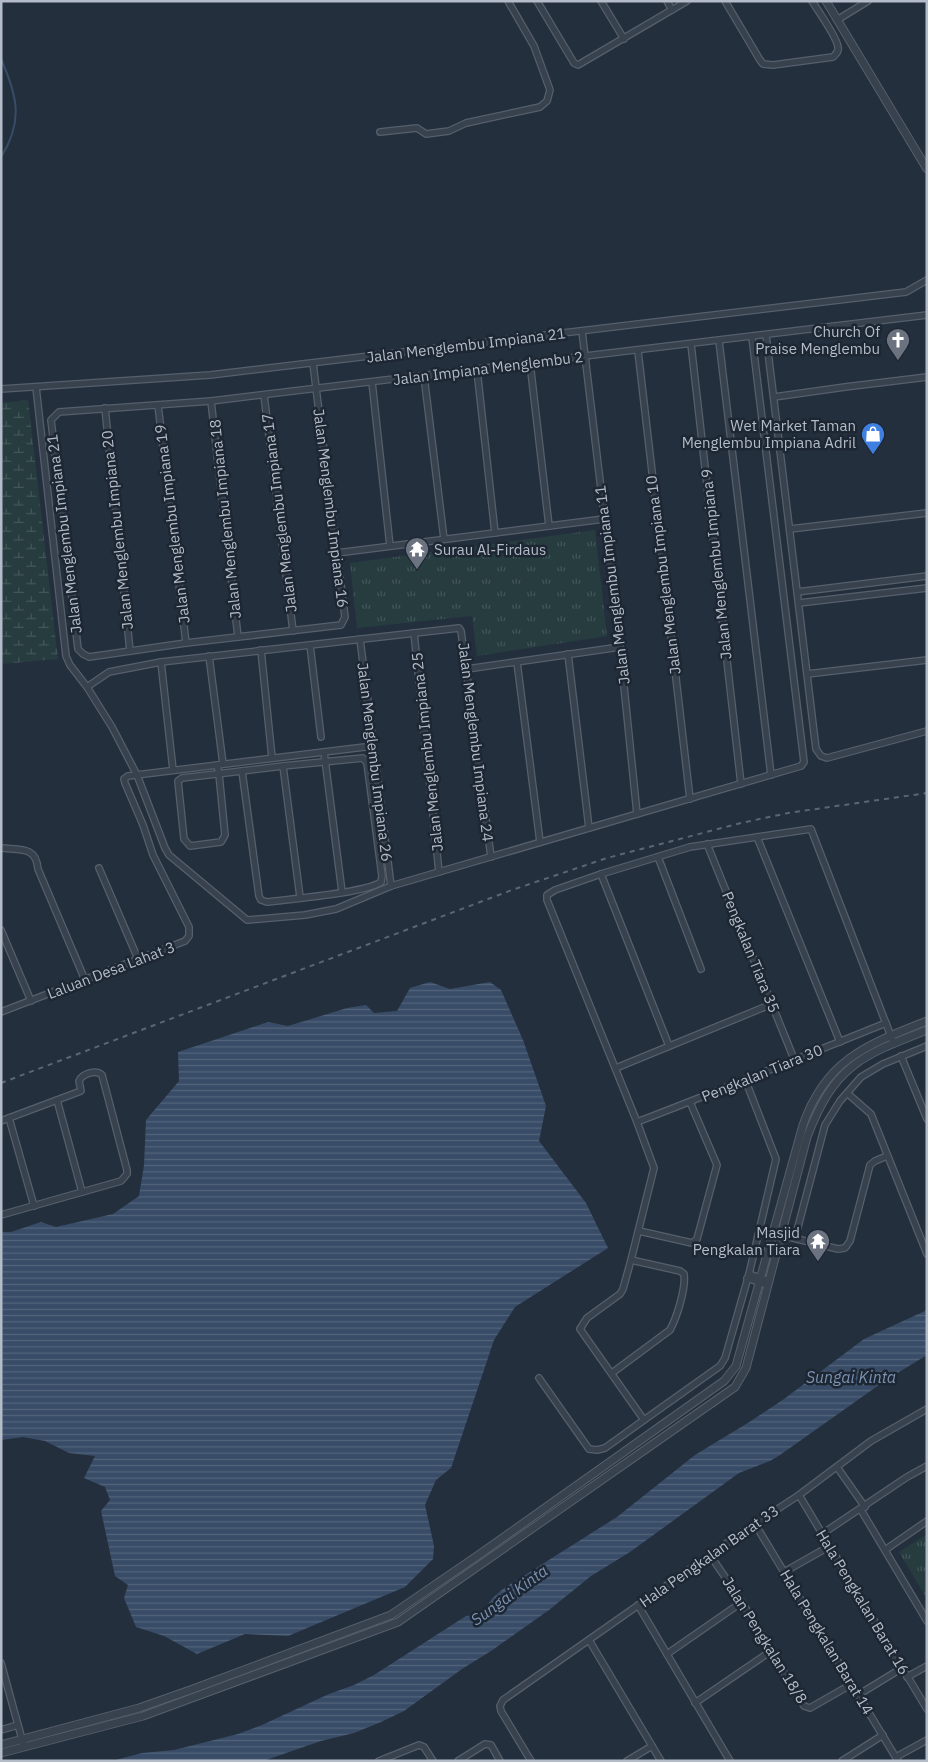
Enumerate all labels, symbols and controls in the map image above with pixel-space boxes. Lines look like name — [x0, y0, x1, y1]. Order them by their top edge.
place label: Church Of Praise Menglembu — [755, 322, 880, 358]
street label: Jalan Menglembu Impiana 21 — [365, 323, 567, 367]
church icon: Church Of Praise Menglembu — [885, 327, 911, 361]
street label: Jalan Impiana Menglembu 2 — [392, 347, 584, 389]
street label: Jalan Menglembu Impiana 16 — [309, 407, 353, 609]
street label: Jalan Menglembu Impiana 17 — [257, 412, 301, 614]
place label: Wet Market Taman Menglembu Impiana Adril — [682, 416, 856, 452]
street label: Jalan Menglembu Impiana 18 — [205, 418, 245, 620]
shop icon: Wet Market Taman Menglembu Impiana Adril — [860, 421, 886, 455]
street label: Jalan Menglembu Impiana 19 — [150, 423, 194, 625]
street label: Jalan Menglembu Impiana 20 — [97, 429, 137, 631]
street label: Jalan Menglembu Impiana 21 — [42, 433, 86, 635]
street label: Jalan Menglembu Impiana 9 — [697, 468, 735, 660]
street label: Jalan Menglembu Impiana 10 — [641, 474, 685, 676]
street label: Jalan Menglembu Impiana 11 — [590, 484, 634, 686]
temple icon: Surau Al-Firdaus — [404, 536, 430, 570]
place label: Surau Al-Firdaus — [434, 540, 546, 559]
street label: Jalan Menglembu Impiana 24 — [454, 641, 498, 843]
street label: Jalan Menglembu Impiana 25 — [407, 651, 447, 853]
street label: Jalan Menglembu Impiana 26 — [353, 661, 397, 863]
street label: Pengkalan Tiara 35 — [718, 889, 784, 1015]
street label: Laluan Desa Lahat 3 — [44, 937, 178, 1003]
street label: Pengkalan Tiara 30 — [699, 1040, 825, 1106]
place label: Masjid Pengkalan Tiara — [693, 1223, 800, 1259]
temple icon: Masjid Pengkalan Tiara — [805, 1228, 831, 1262]
water label: Sungai Kinta — [806, 1367, 896, 1387]
street label: Hala Pengkalan Barat 33 — [636, 1501, 782, 1611]
street label: Hala Pengkalan Barat 16 — [812, 1526, 914, 1678]
water label: Sungai Kinta — [467, 1560, 551, 1630]
street label: Hala Pengkalan Barat 14 — [776, 1566, 878, 1718]
street label: Jalan Pengkalan 18/8 — [718, 1573, 812, 1707]

